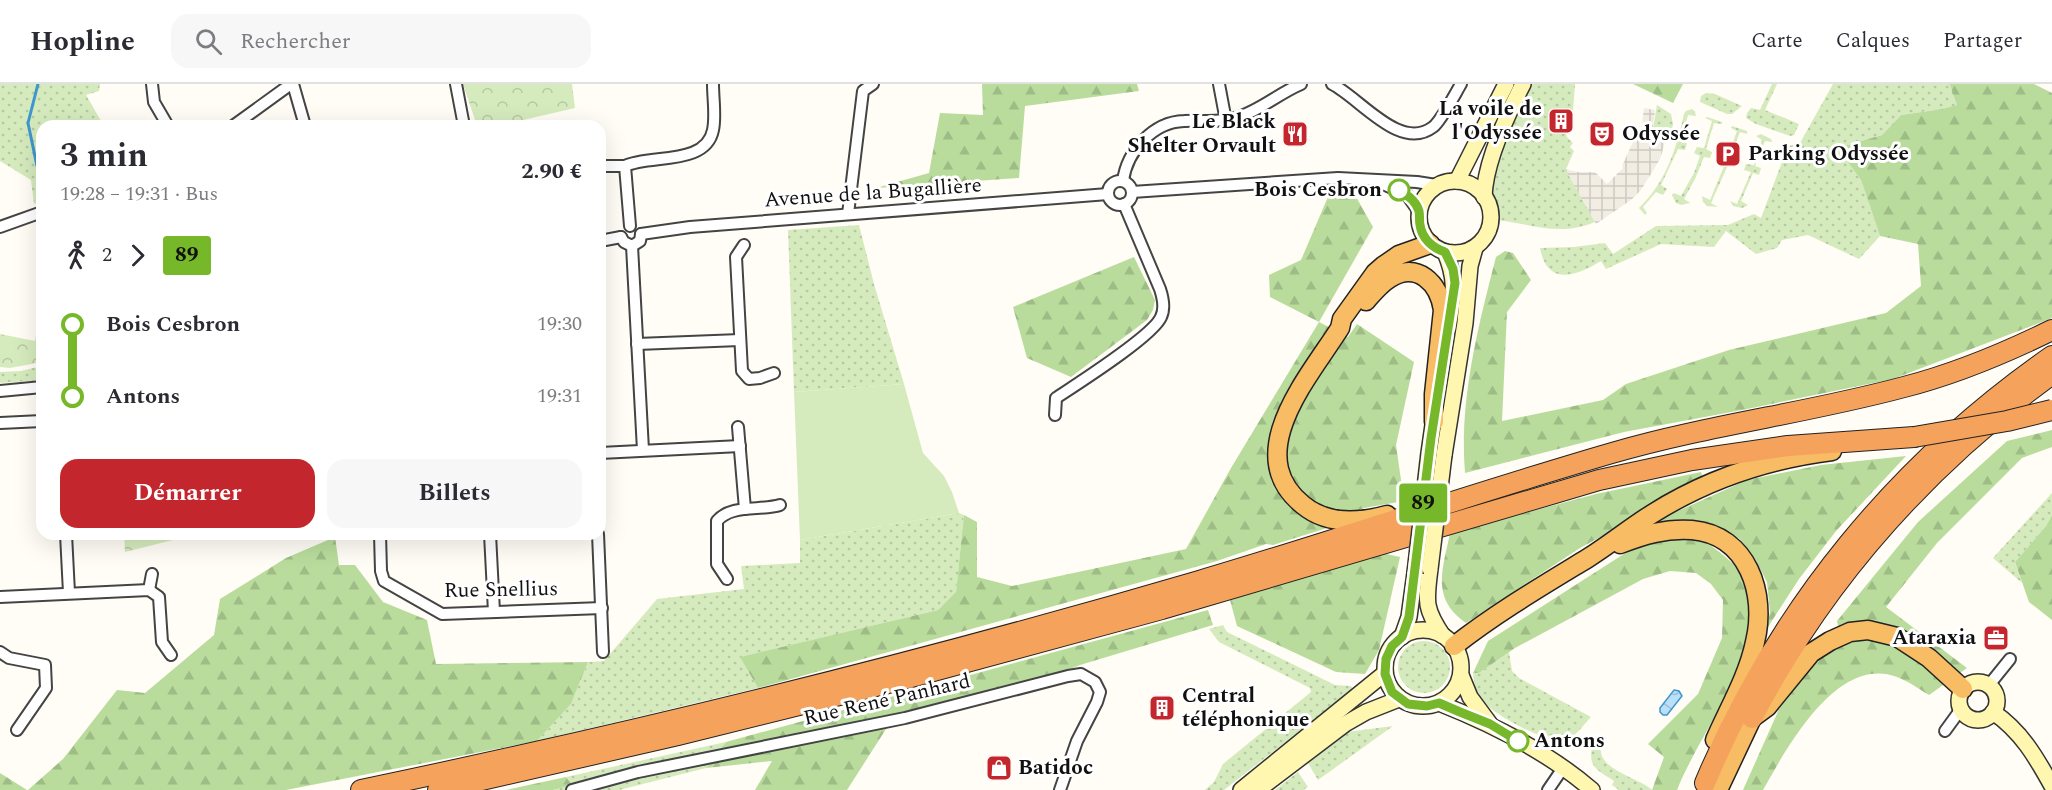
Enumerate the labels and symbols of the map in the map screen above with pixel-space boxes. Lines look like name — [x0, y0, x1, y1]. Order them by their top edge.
place label: La voile de l'Odyssée — [1439, 93, 1542, 149]
place label: Le Black Shelter Orvault — [1128, 106, 1276, 162]
building icon: La voile de l'Odyssée — [1546, 106, 1576, 136]
place label: Odyssée — [1622, 118, 1700, 150]
restaurant icon: Le Black Shelter Orvault — [1280, 119, 1310, 149]
theatre icon: Odyssée — [1587, 119, 1617, 149]
place label: Parking Odyssée — [1748, 138, 1909, 170]
parking icon: Parking Odyssée — [1713, 139, 1743, 169]
street label: Avenue de la Bugallière — [763, 169, 983, 217]
place label: Bois Cesbron — [1254, 174, 1382, 206]
marker: Bois Cesbron — [1388, 179, 1410, 201]
line badge: 89 — [1396, 484, 1450, 522]
street label: Rue Snellius — [444, 573, 558, 607]
place label: Ataraxia — [1892, 622, 1976, 654]
office icon: Ataraxia — [1981, 623, 2011, 653]
street label: Rue René Panhard — [800, 665, 974, 735]
place label: Central téléphonique — [1182, 680, 1309, 736]
building icon: Central téléphonique — [1147, 693, 1177, 723]
place label: Antons — [1534, 725, 1605, 757]
marker: Antons — [1507, 730, 1529, 752]
place label: Batidoc — [1018, 752, 1093, 784]
shop icon: Batidoc — [984, 753, 1014, 783]

